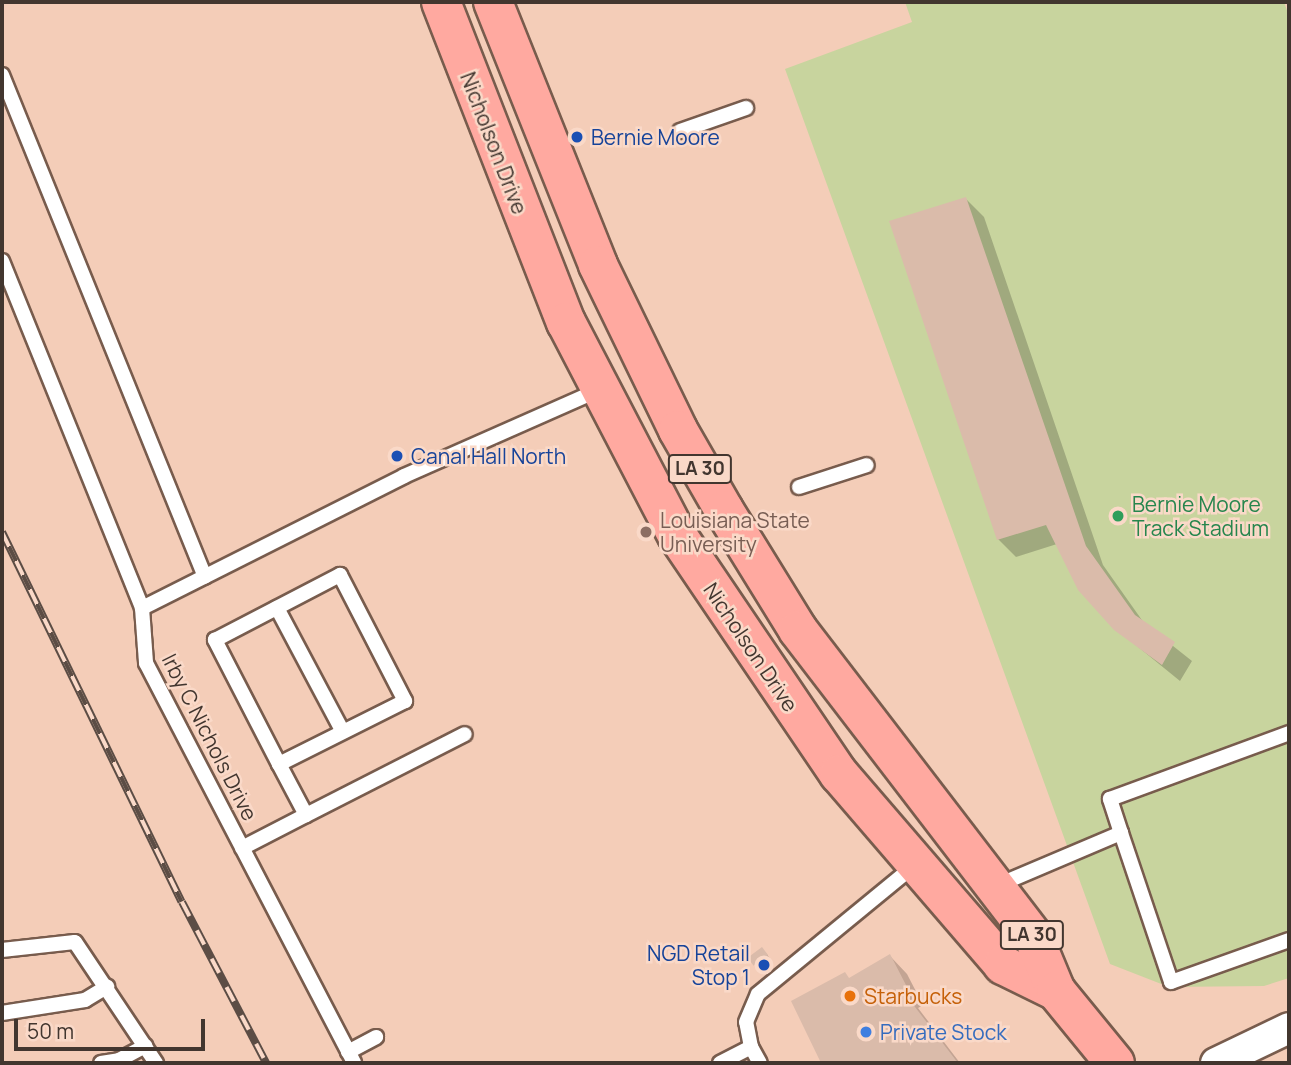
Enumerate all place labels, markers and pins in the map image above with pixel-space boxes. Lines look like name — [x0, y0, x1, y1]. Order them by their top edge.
place label: Bernie Moore — [591, 124, 720, 150]
marker: Bernie Moore — [569, 129, 585, 145]
place label: Canal Hall North — [411, 443, 566, 469]
marker: Canal Hall North — [389, 448, 405, 464]
place label: Bernie Moore Track Stadium — [1132, 491, 1269, 541]
place label: Louisiana State University — [660, 507, 810, 557]
marker: Bernie Moore Track Stadium — [1110, 508, 1126, 524]
marker: Louisiana State University — [638, 524, 654, 540]
place label: NGD Retail Stop 1 — [647, 940, 750, 990]
marker: NGD Retail Stop 1 — [756, 957, 772, 973]
place label: Starbucks — [864, 983, 962, 1009]
marker: Starbucks — [842, 988, 858, 1004]
place label: Private Stock — [880, 1019, 1007, 1045]
marker: Private Stock — [858, 1024, 874, 1040]

